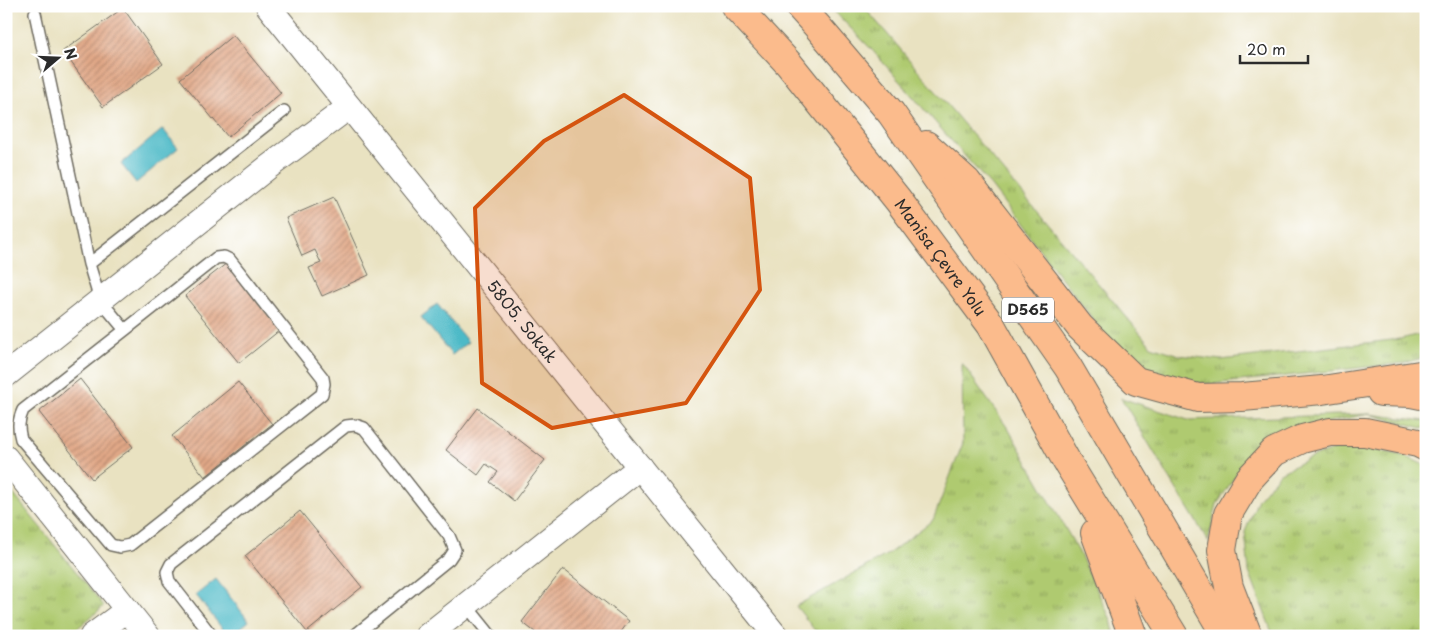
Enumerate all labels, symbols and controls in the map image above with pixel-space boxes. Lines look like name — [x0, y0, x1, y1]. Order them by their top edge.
north arrow — [32, 32, 82, 82]
scale bar — [1240, 32, 1307, 64]
text: 20 m — [1247, 37, 1286, 60]
text: N — [59, 45, 82, 62]
street label: Manisa Çevre Yolu — [890, 193, 993, 320]
street label: 5805. Sokak — [482, 274, 564, 367]
road number: D565 — [1002, 298, 1054, 322]

